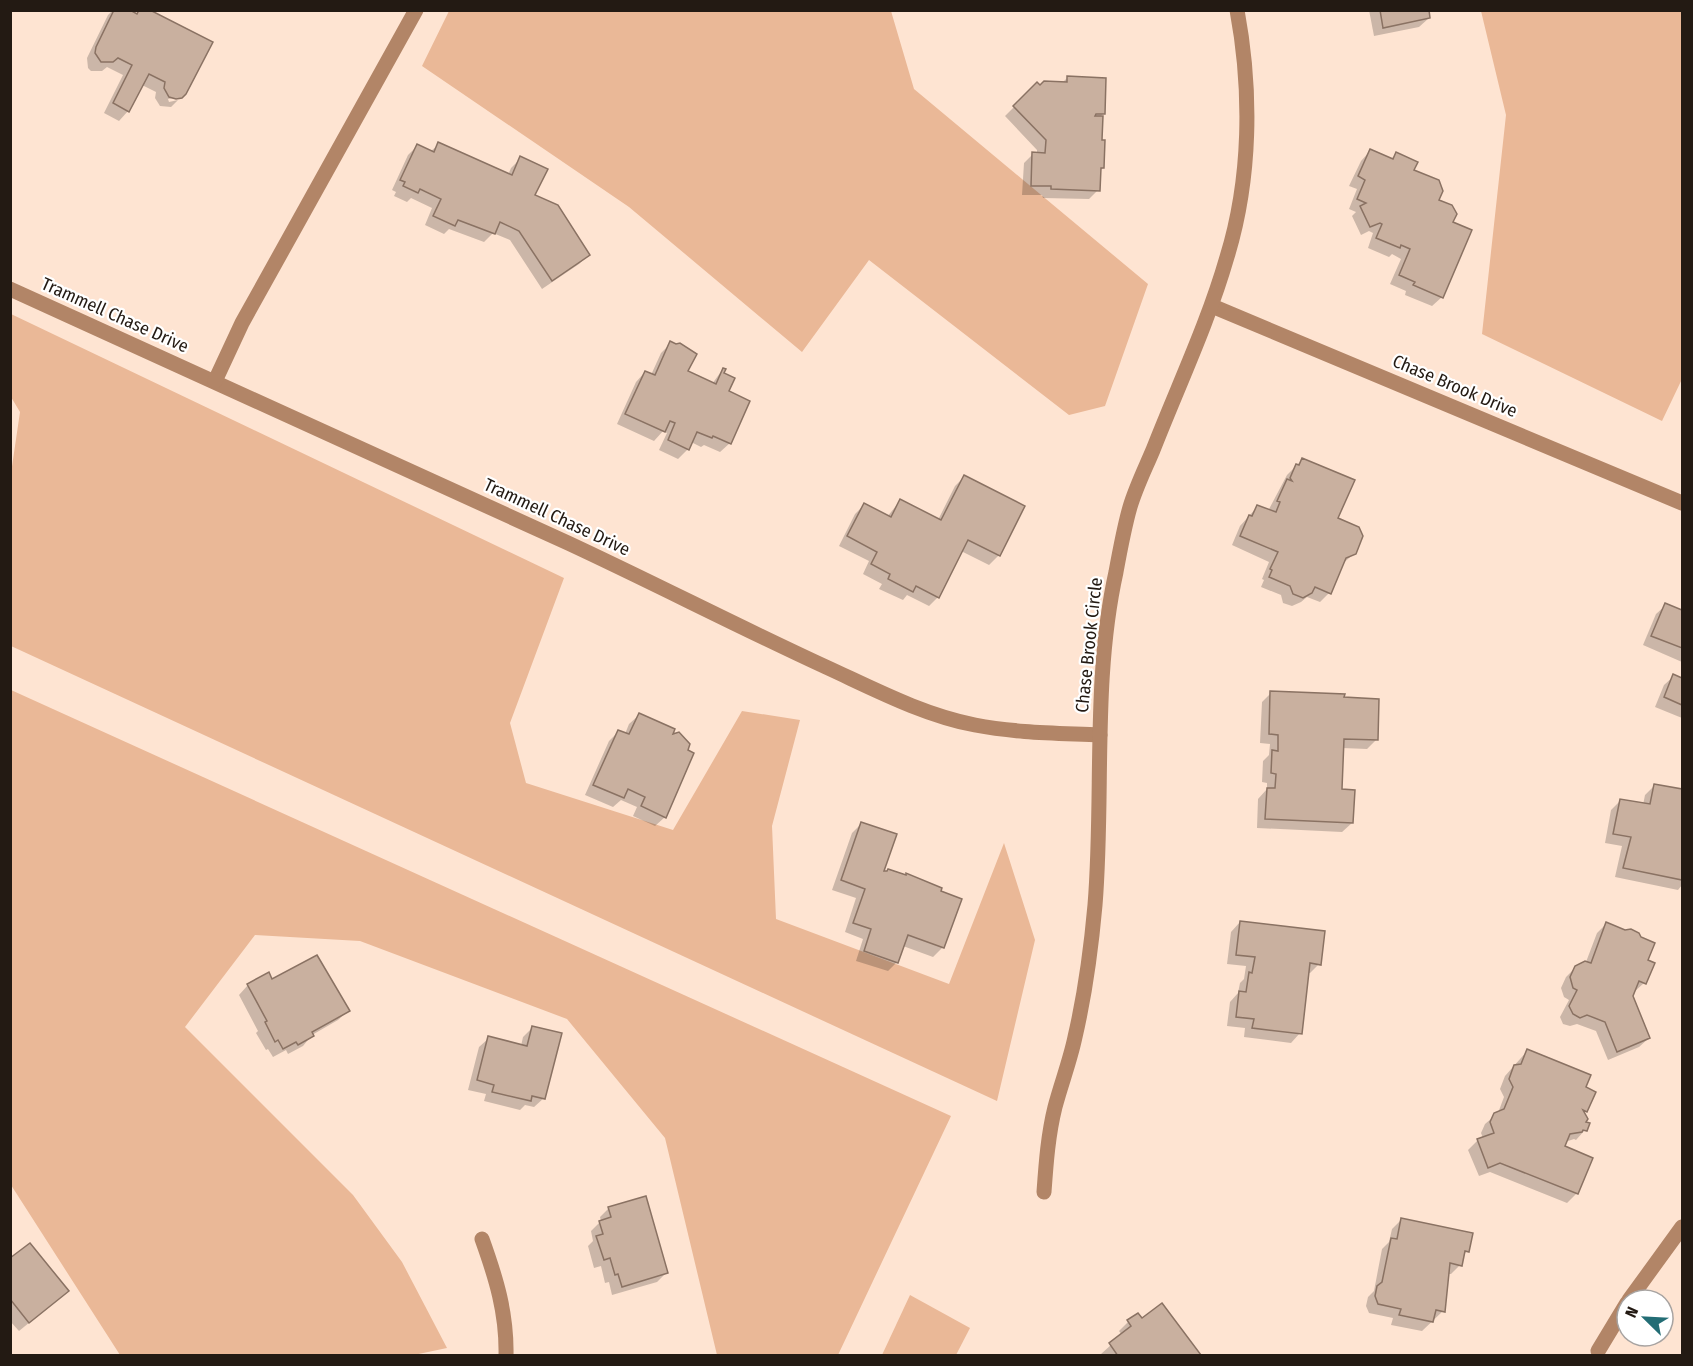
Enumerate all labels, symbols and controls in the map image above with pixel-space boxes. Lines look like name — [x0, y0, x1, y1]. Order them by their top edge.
street label: Trammell Chase Drive — [38, 273, 192, 357]
street label: Chase Brook Drive — [1389, 350, 1521, 422]
street label: Trammell Chase Drive — [480, 473, 634, 561]
street label: Chase Brook Circle — [1071, 576, 1107, 714]
north arrow — [1615, 1288, 1675, 1348]
text: N — [1621, 1304, 1642, 1320]

